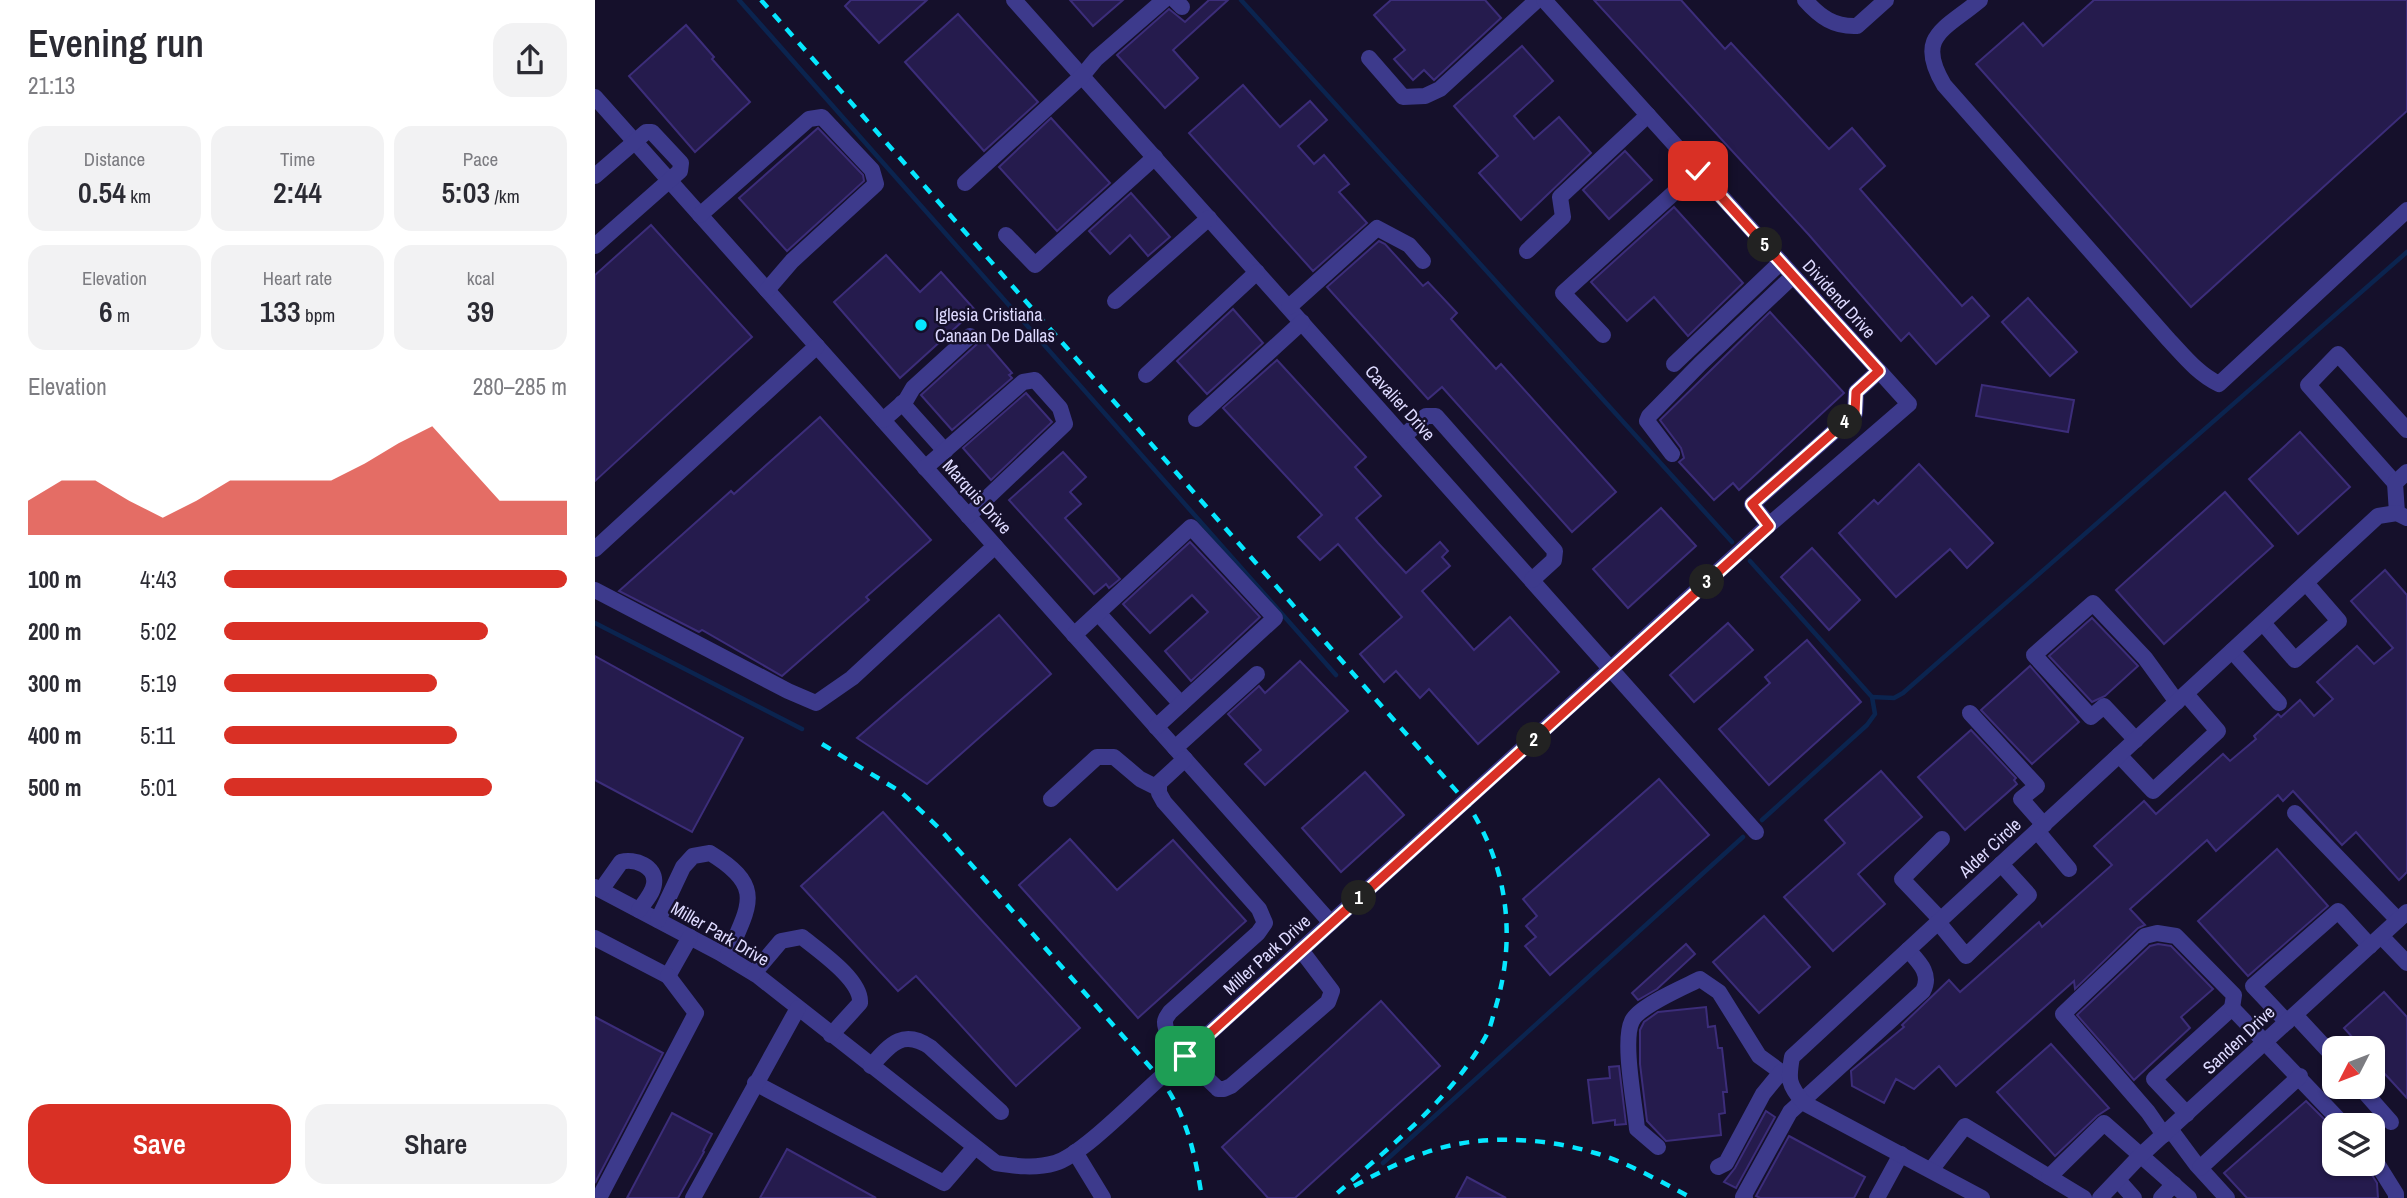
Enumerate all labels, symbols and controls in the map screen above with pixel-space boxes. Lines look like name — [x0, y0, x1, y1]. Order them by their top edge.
text: Evening run — [28, 18, 204, 69]
button: share — [493, 23, 567, 97]
text: 21:13 — [28, 70, 75, 101]
pin — [1668, 141, 1728, 201]
text: Distance — [84, 146, 145, 172]
text: Time — [280, 146, 315, 172]
text: Pace — [463, 146, 498, 172]
icon: check — [1679, 152, 1717, 190]
text: 0.54 — [78, 172, 126, 212]
text: 2:44 — [273, 172, 322, 212]
text: 5:03 — [441, 172, 490, 212]
text: km — [126, 183, 151, 209]
text: /km — [490, 183, 520, 209]
pin: 5 — [1747, 228, 1783, 262]
text: 5 — [1760, 231, 1769, 257]
street label: Dividend Drive — [1797, 254, 1882, 344]
text: Elevation — [82, 265, 147, 291]
text: Heart rate — [263, 265, 332, 291]
text: kcal — [467, 265, 494, 291]
text: 6 — [99, 291, 113, 331]
text: 133 — [260, 291, 301, 331]
text: 39 — [467, 291, 494, 331]
text: m — [113, 302, 130, 328]
text: bpm — [301, 302, 335, 328]
place label: Iglesia Cristiana Canaan De Dallas — [935, 302, 1055, 348]
marker: Iglesia Cristiana Canaan De Dallas — [913, 317, 929, 333]
street label: Cavalier Drive — [1360, 359, 1441, 446]
text: Elevation — [28, 371, 107, 402]
text: 280–285 m — [473, 371, 567, 402]
pin: 4 — [1827, 404, 1863, 440]
text: 4 — [1840, 408, 1849, 434]
street label: Marquis Drive — [937, 454, 1018, 539]
text: 100 m — [28, 564, 81, 595]
text: 4:43 — [140, 564, 177, 595]
pin: 3 — [1689, 564, 1725, 600]
text: 3 — [1702, 568, 1711, 594]
text: 200 m — [28, 616, 81, 647]
text: 5:02 — [140, 616, 177, 647]
text: 300 m — [28, 668, 81, 699]
text: 5:19 — [140, 668, 177, 699]
text: 400 m — [28, 720, 81, 751]
text: 5:11 — [140, 720, 175, 751]
pin: 2 — [1517, 722, 1551, 758]
text: 2 — [1529, 726, 1538, 752]
text: 500 m — [28, 772, 81, 803]
text: 5:01 — [140, 772, 177, 803]
street label: Alder Circle — [1952, 812, 2026, 884]
pin: 1 — [1341, 880, 1377, 916]
text: 1 — [1354, 884, 1363, 910]
street label: Miller Park Drive — [666, 895, 774, 972]
street label: Miller Park Drive — [1217, 909, 1316, 1001]
street label: Sanden Drive — [2197, 1000, 2280, 1080]
pin — [1155, 1026, 1215, 1086]
north arrow — [2322, 1036, 2385, 1099]
map controls — [2322, 1036, 2385, 1176]
icon: arrive — [1166, 1037, 1204, 1075]
button: Save — [28, 1104, 291, 1184]
button: Share — [305, 1104, 567, 1184]
button: layers — [2322, 1113, 2385, 1176]

